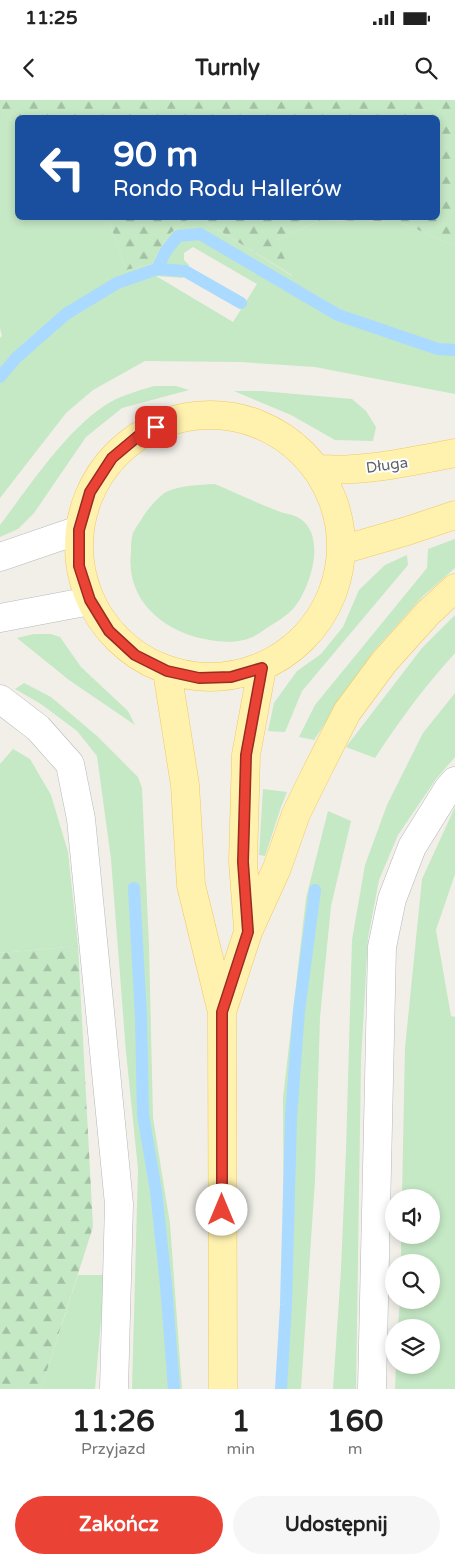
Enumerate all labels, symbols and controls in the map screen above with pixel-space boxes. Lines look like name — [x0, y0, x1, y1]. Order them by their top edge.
text: 11:25 — [25, 7, 78, 29]
icon: back — [15, 54, 43, 82]
icon: search — [412, 54, 440, 82]
text: Turnly — [195, 55, 260, 81]
text: 90 m — [113, 134, 198, 176]
icon: left — [30, 135, 95, 200]
text: Rondo Rodu Hallerów — [113, 176, 342, 202]
pin — [135, 406, 177, 448]
icon: arrive — [142, 413, 170, 441]
street label: Długa — [365, 453, 409, 477]
position arrow — [195, 1183, 247, 1235]
map controls — [385, 1189, 440, 1374]
button: sound — [385, 1189, 440, 1244]
button: search — [385, 1254, 440, 1309]
button: layers — [385, 1319, 440, 1374]
text: 11:26 — [72, 1403, 155, 1440]
text: 1 — [231, 1403, 250, 1440]
text: 160 — [327, 1403, 383, 1440]
text: Przyjazd — [81, 1439, 146, 1459]
text: min — [227, 1439, 255, 1459]
text: m — [348, 1439, 362, 1459]
button: Zakończ — [15, 1496, 223, 1554]
button: Udostępnij — [233, 1496, 440, 1554]

